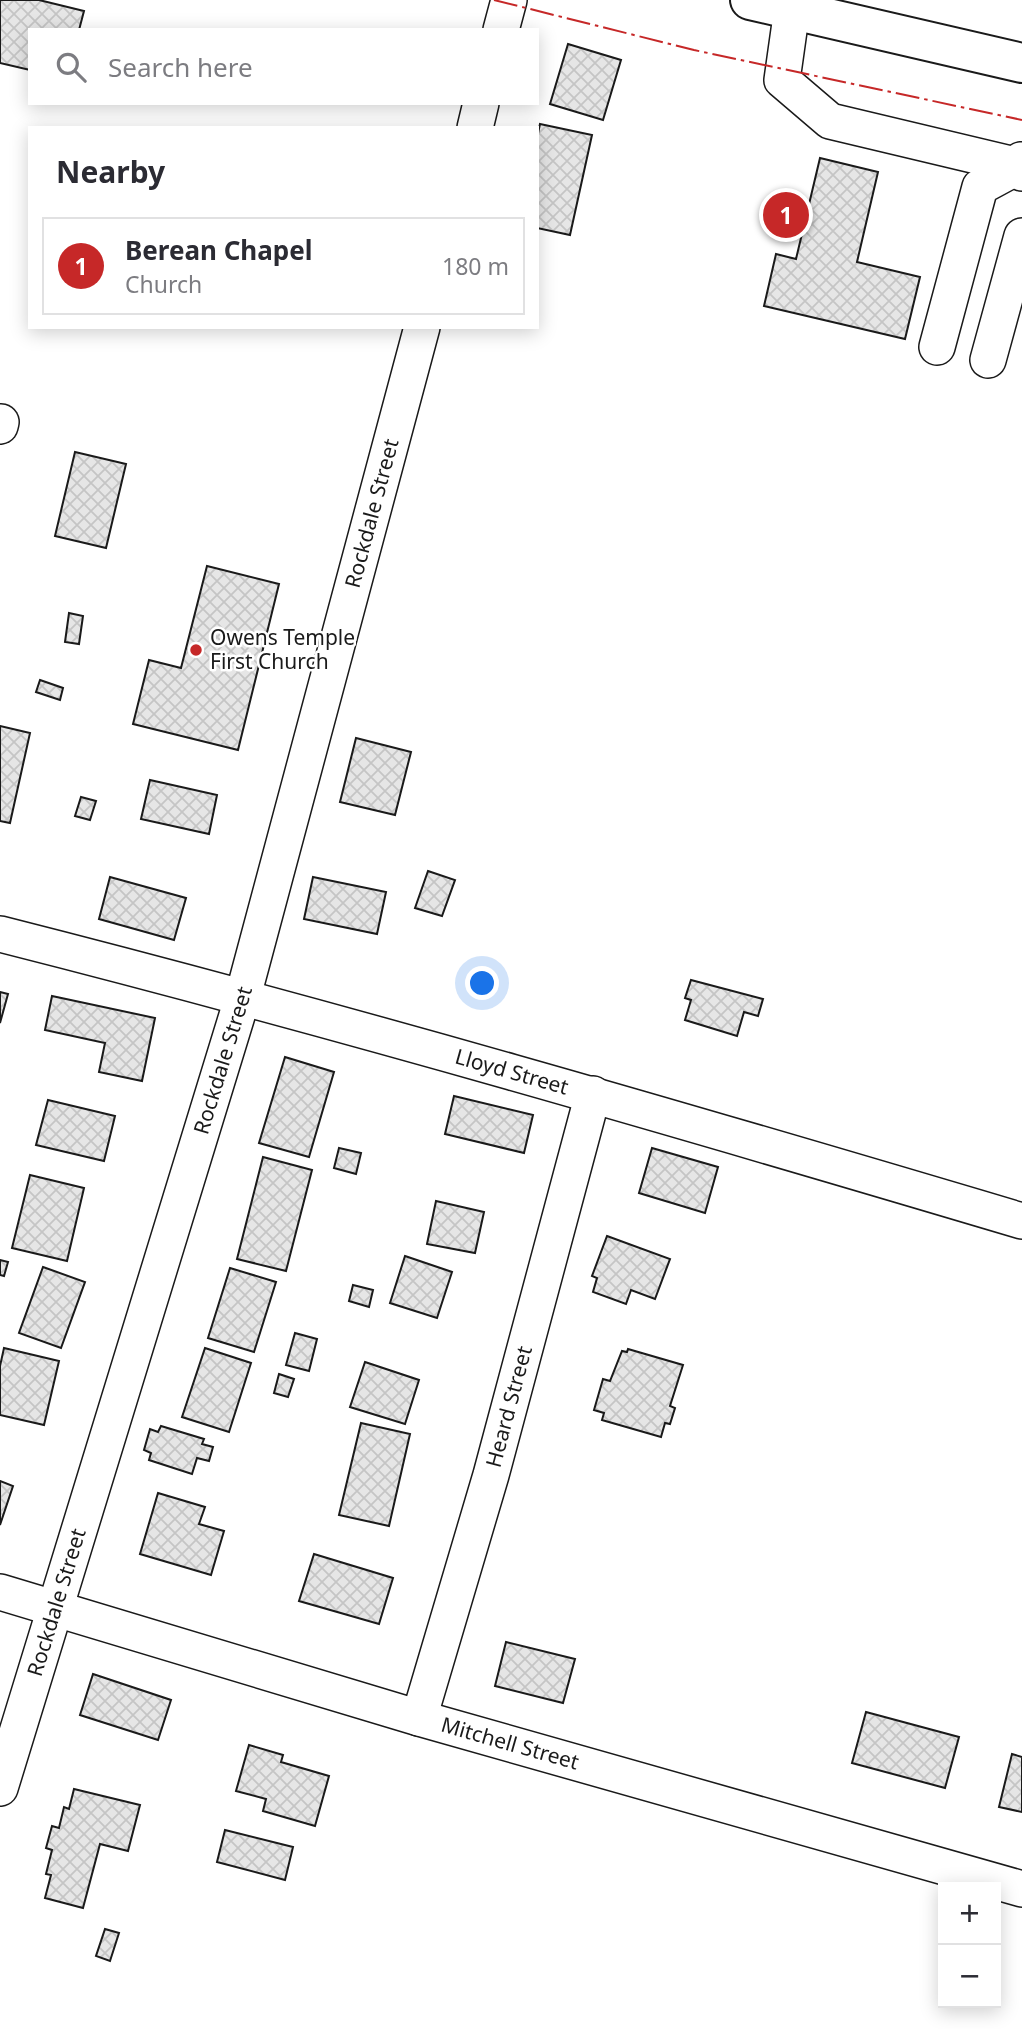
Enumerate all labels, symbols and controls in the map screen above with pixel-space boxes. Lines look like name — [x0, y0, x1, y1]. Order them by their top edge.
search box — [28, 28, 539, 105]
icon: search — [52, 48, 90, 86]
text: Search here — [108, 49, 253, 85]
text: Nearby — [56, 151, 165, 192]
pin: 1 — [763, 189, 809, 241]
text: Berean Chapel — [125, 232, 313, 268]
text: 1 — [74, 250, 88, 282]
text: 180 m — [442, 250, 509, 282]
text: Church — [125, 268, 202, 300]
street label: Rockdale Street — [338, 435, 405, 591]
place label: Owens Temple First Church — [210, 623, 355, 675]
marker: Owens Temple First Church — [188, 642, 204, 658]
your location — [465, 966, 499, 1000]
street label: Rockdale Street — [186, 983, 258, 1138]
street label: Lloyd Street — [452, 1042, 572, 1101]
street label: Heard Street — [479, 1342, 538, 1470]
street label: Rockdale Street — [20, 1524, 92, 1680]
street label: Mitchell Street — [438, 1710, 583, 1776]
map controls — [938, 1882, 1001, 2008]
button: + — [938, 1882, 1001, 1945]
button: − — [938, 1945, 1001, 2008]

